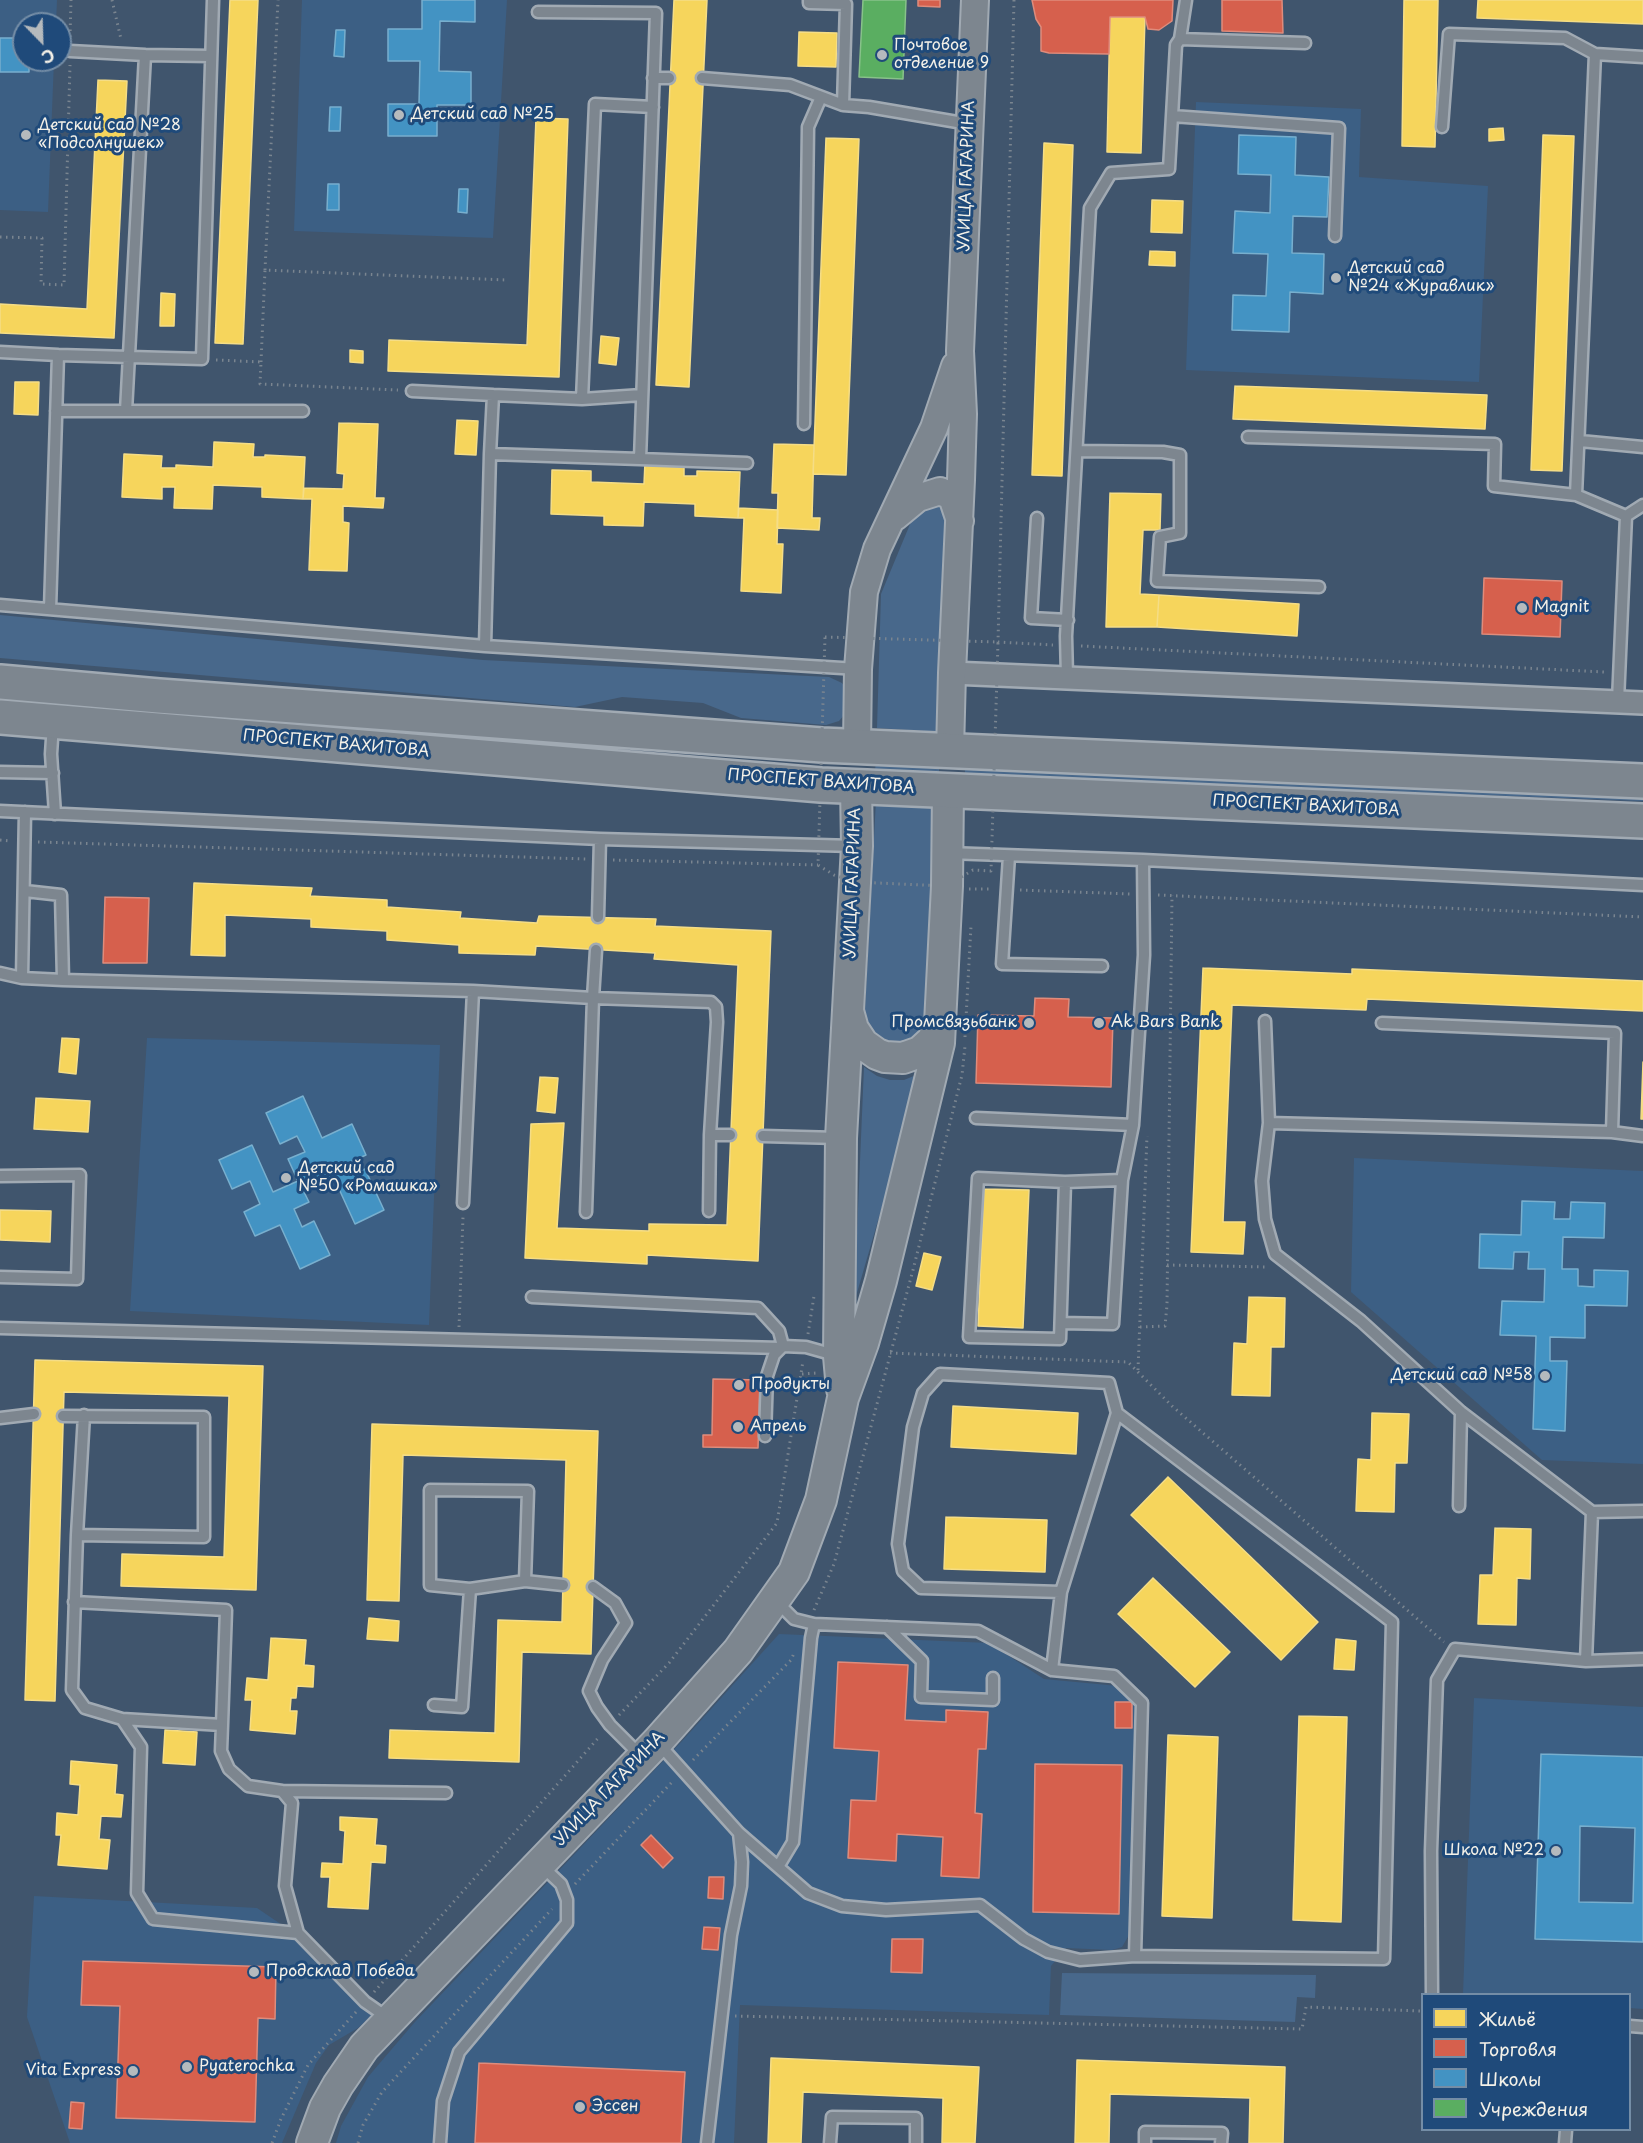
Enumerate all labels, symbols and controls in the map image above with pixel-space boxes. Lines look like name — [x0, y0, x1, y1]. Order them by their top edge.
north arrow — [12, 12, 72, 72]
place label: Почтовое отделение 9 — [894, 36, 989, 74]
text: С — [38, 43, 58, 70]
marker: Почтовое отделение 9 — [875, 48, 889, 62]
street label: УЛИЦА ГАГАРИНА — [955, 100, 979, 252]
place label: Детский сад №25 — [411, 105, 554, 125]
marker: Детский сад №25 — [392, 108, 406, 122]
place label: Детский сад №28 «Подсолнушек» — [38, 116, 181, 154]
marker: Детский сад №28 «Подсолнушек» — [19, 128, 33, 142]
place label: Детский сад №24 «Журавлик» — [1348, 259, 1494, 297]
marker: Детский сад №24 «Журавлик» — [1329, 271, 1343, 285]
place label: Magnit — [1534, 598, 1589, 618]
marker: Magnit — [1515, 601, 1529, 615]
street label: ПРОСПЕКТ ВАХИТОВА — [242, 726, 430, 762]
street label: ПРОСПЕКТ ВАХИТОВА — [727, 766, 915, 798]
street label: ПРОСПЕКТ ВАХИТОВА — [1212, 792, 1400, 820]
street label: УЛИЦА ГАГАРИНА — [841, 807, 865, 959]
place label: Промсвязьбанк — [891, 1013, 1017, 1033]
place label: Ak Bars Bank — [1111, 1013, 1220, 1033]
marker: Промсвязьбанк — [1022, 1016, 1036, 1030]
marker: Ak Bars Bank — [1092, 1016, 1106, 1030]
place label: Детский сад №50 «Ромашка» — [298, 1159, 438, 1197]
marker: Детский сад №50 «Ромашка» — [279, 1171, 293, 1185]
place label: Детский сад №58 — [1391, 1366, 1533, 1386]
marker: Детский сад №58 — [1538, 1369, 1552, 1383]
place label: Продукты — [751, 1375, 830, 1395]
marker: Продукты — [732, 1378, 746, 1392]
place label: Апрель — [750, 1417, 806, 1437]
marker: Апрель — [731, 1420, 745, 1434]
street label: УЛИЦА ГАГАРИНА — [551, 1728, 669, 1850]
place label: Школа №22 — [1444, 1841, 1544, 1861]
marker: Школа №22 — [1549, 1844, 1563, 1858]
place label: Продсклад Победа — [266, 1962, 415, 1982]
marker: Продсклад Победа — [247, 1965, 261, 1979]
legend — [1421, 1993, 1631, 2131]
text: Жильё — [1479, 2005, 1536, 2032]
text: Торговля — [1479, 2035, 1557, 2062]
place label: Pyaterochka — [199, 2057, 294, 2077]
marker: Pyaterochka — [180, 2060, 194, 2074]
place label: Vita Express — [26, 2061, 121, 2081]
marker: Vita Express — [126, 2064, 140, 2078]
text: Школы — [1479, 2065, 1542, 2092]
text: Учреждения — [1479, 2095, 1588, 2122]
place label: Эссен — [592, 2097, 638, 2117]
marker: Эссен — [573, 2100, 587, 2114]

